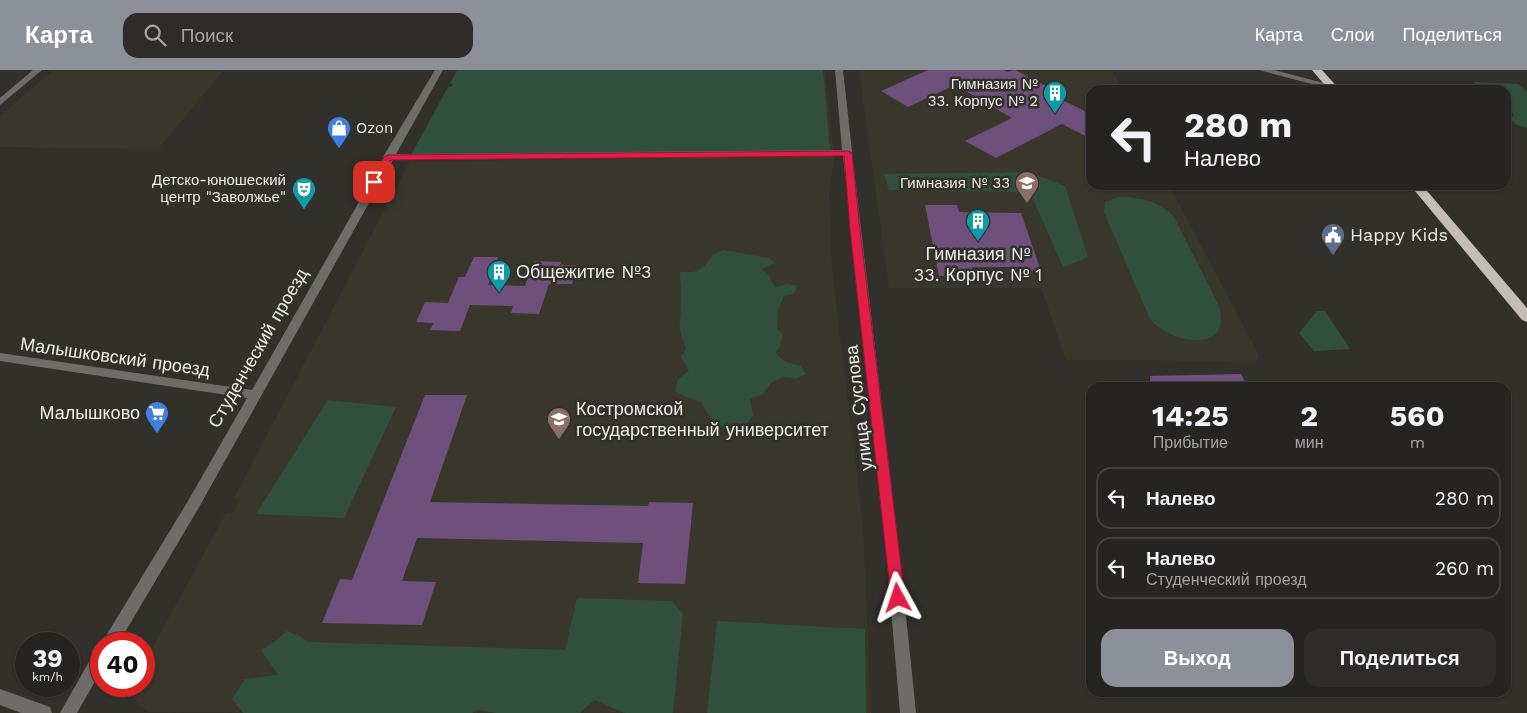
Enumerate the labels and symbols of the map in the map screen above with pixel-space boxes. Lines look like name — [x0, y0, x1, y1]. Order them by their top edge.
place label: Гимназия № 33. Корпус № 2 — [928, 75, 1039, 110]
building icon: Гимназия № 33. Корпус № 2 — [1042, 80, 1068, 114]
shop icon: Ozon — [326, 115, 352, 149]
place label: Ozon — [356, 119, 393, 137]
pin — [353, 161, 395, 203]
school or university icon: Гимназия № 33 — [1014, 170, 1040, 204]
place label: Детско-юношеский центр "Заволжье" — [152, 171, 286, 206]
place label: Гимназия № 33 — [900, 174, 1010, 192]
theatre icon: Детско-юношеский центр "Заволжье" — [291, 176, 317, 210]
building icon: Гимназия № 33. Корпус № 1 — [965, 208, 991, 242]
public building icon: Happy Kids — [1320, 222, 1346, 256]
place label: Happy Kids — [1350, 224, 1448, 245]
place label: Гимназия № 33. Корпус № 1 — [914, 243, 1042, 285]
building icon: Общежитие №3 — [486, 259, 512, 293]
place label: Общежитие №3 — [516, 261, 651, 282]
street label: Студенческий проезд — [203, 264, 312, 431]
street label: Малышковский проезд — [19, 333, 212, 380]
street label: улица Суслова — [840, 343, 877, 472]
place label: Костромской государственный университет — [576, 398, 829, 440]
supermarket icon: Малышково — [144, 400, 170, 434]
place label: Малышково — [39, 402, 140, 423]
school or university icon: Костромской государственный университет — [546, 406, 572, 440]
position arrow — [871, 571, 923, 623]
speed limit sign: 40 — [90, 632, 155, 697]

